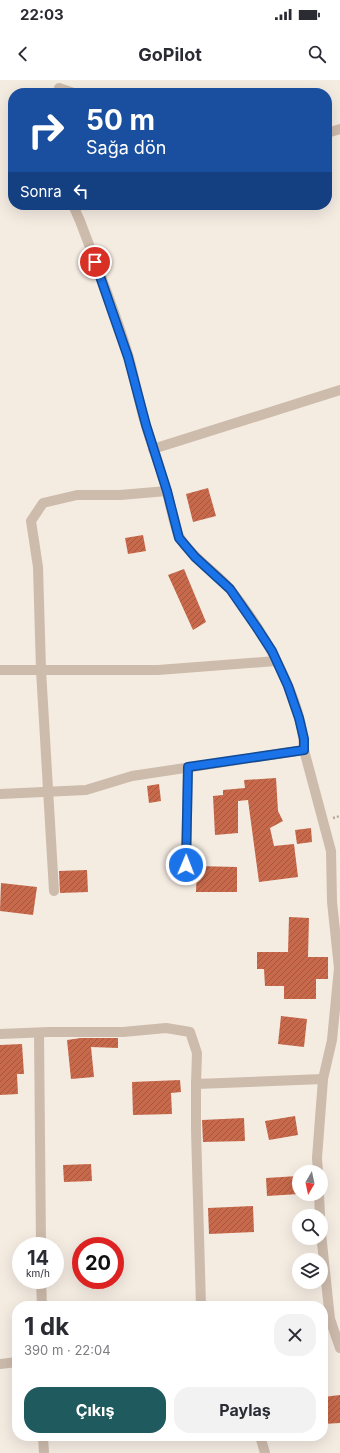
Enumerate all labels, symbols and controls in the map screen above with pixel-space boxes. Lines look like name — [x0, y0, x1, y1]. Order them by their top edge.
text: 22:03 — [20, 5, 64, 24]
icon: back — [12, 43, 34, 65]
icon: search — [306, 43, 328, 65]
text: GoPilot — [138, 44, 202, 65]
text: 50 m — [86, 103, 155, 137]
icon: right — [20, 104, 72, 156]
text: Sağa dön — [86, 137, 166, 158]
icon: left — [70, 180, 92, 202]
text: Sonra — [20, 182, 62, 201]
pin — [78, 245, 112, 279]
icon: arrive — [84, 251, 106, 273]
position arrow — [165, 844, 207, 886]
north arrow — [292, 1165, 328, 1201]
map controls — [292, 1165, 328, 1289]
button: search — [292, 1209, 328, 1245]
speed limit sign: 20 — [72, 1237, 124, 1289]
text: 14 — [27, 1246, 49, 1270]
button: layers — [292, 1253, 328, 1289]
text: km/h — [26, 1267, 50, 1279]
text: 1 dk — [24, 1312, 69, 1341]
button: close — [274, 1314, 316, 1356]
text: 390 m · 22:04 — [24, 1342, 111, 1358]
button: Çıkış — [24, 1387, 166, 1433]
button: Paylaş — [174, 1387, 316, 1433]

